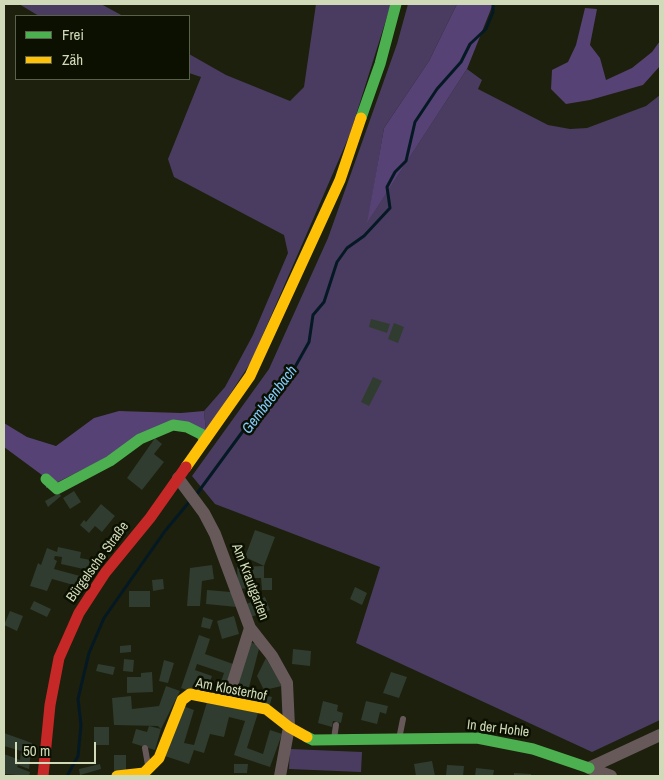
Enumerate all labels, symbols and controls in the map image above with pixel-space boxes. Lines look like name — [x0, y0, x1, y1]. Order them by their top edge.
legend — [15, 15, 190, 80]
text: Frei — [62, 24, 84, 45]
text: Zäh — [62, 49, 83, 70]
water label: Gembdenbach — [239, 362, 301, 438]
street label: Bürgelsche Straße — [63, 519, 133, 605]
street label: Am Krautgarten — [228, 541, 272, 623]
street label: Am Klosterhof — [194, 675, 268, 705]
street label: In der Hohle — [466, 717, 530, 741]
scale bar — [18, 732, 99, 764]
text: 50 m — [23, 740, 50, 761]

